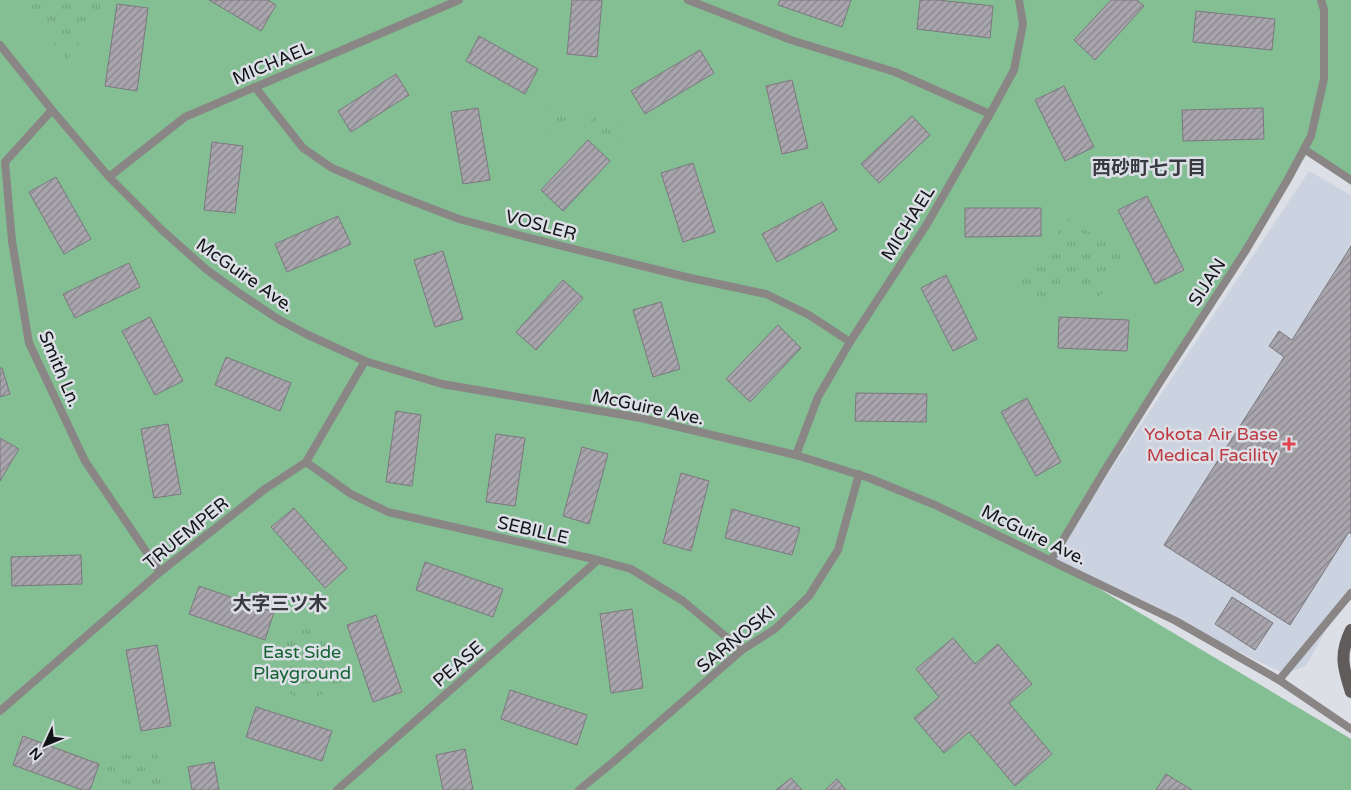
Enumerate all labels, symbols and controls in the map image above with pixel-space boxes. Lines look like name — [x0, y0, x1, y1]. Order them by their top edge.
street label: MICHAEL — [229, 36, 315, 90]
district label: 西砂町七丁目 — [1092, 157, 1206, 179]
street label: MICHAEL — [876, 181, 940, 264]
street label: VOSLER — [503, 205, 579, 245]
street label: McGuire Ave. — [192, 233, 298, 317]
street label: SIJAN — [1183, 254, 1231, 310]
street label: Smith Ln. — [34, 328, 86, 410]
street label: McGuire Ave. — [590, 384, 706, 430]
place label: Yokota Air Base Medical Facility — [1144, 423, 1278, 466]
marker: Yokota Air Base Medical Facility — [1282, 437, 1296, 451]
street label: TRUEMPER — [139, 492, 233, 574]
street label: McGuire Ave. — [978, 500, 1090, 570]
street label: SEBILLE — [495, 511, 571, 549]
district label: 大字三ツ木 — [232, 593, 328, 615]
street label: SARNOSKI — [692, 601, 780, 677]
street label: PEASE — [428, 636, 488, 692]
park label: East Side Playground — [253, 641, 351, 684]
north arrow — [20, 720, 70, 770]
text: N — [26, 744, 46, 764]

